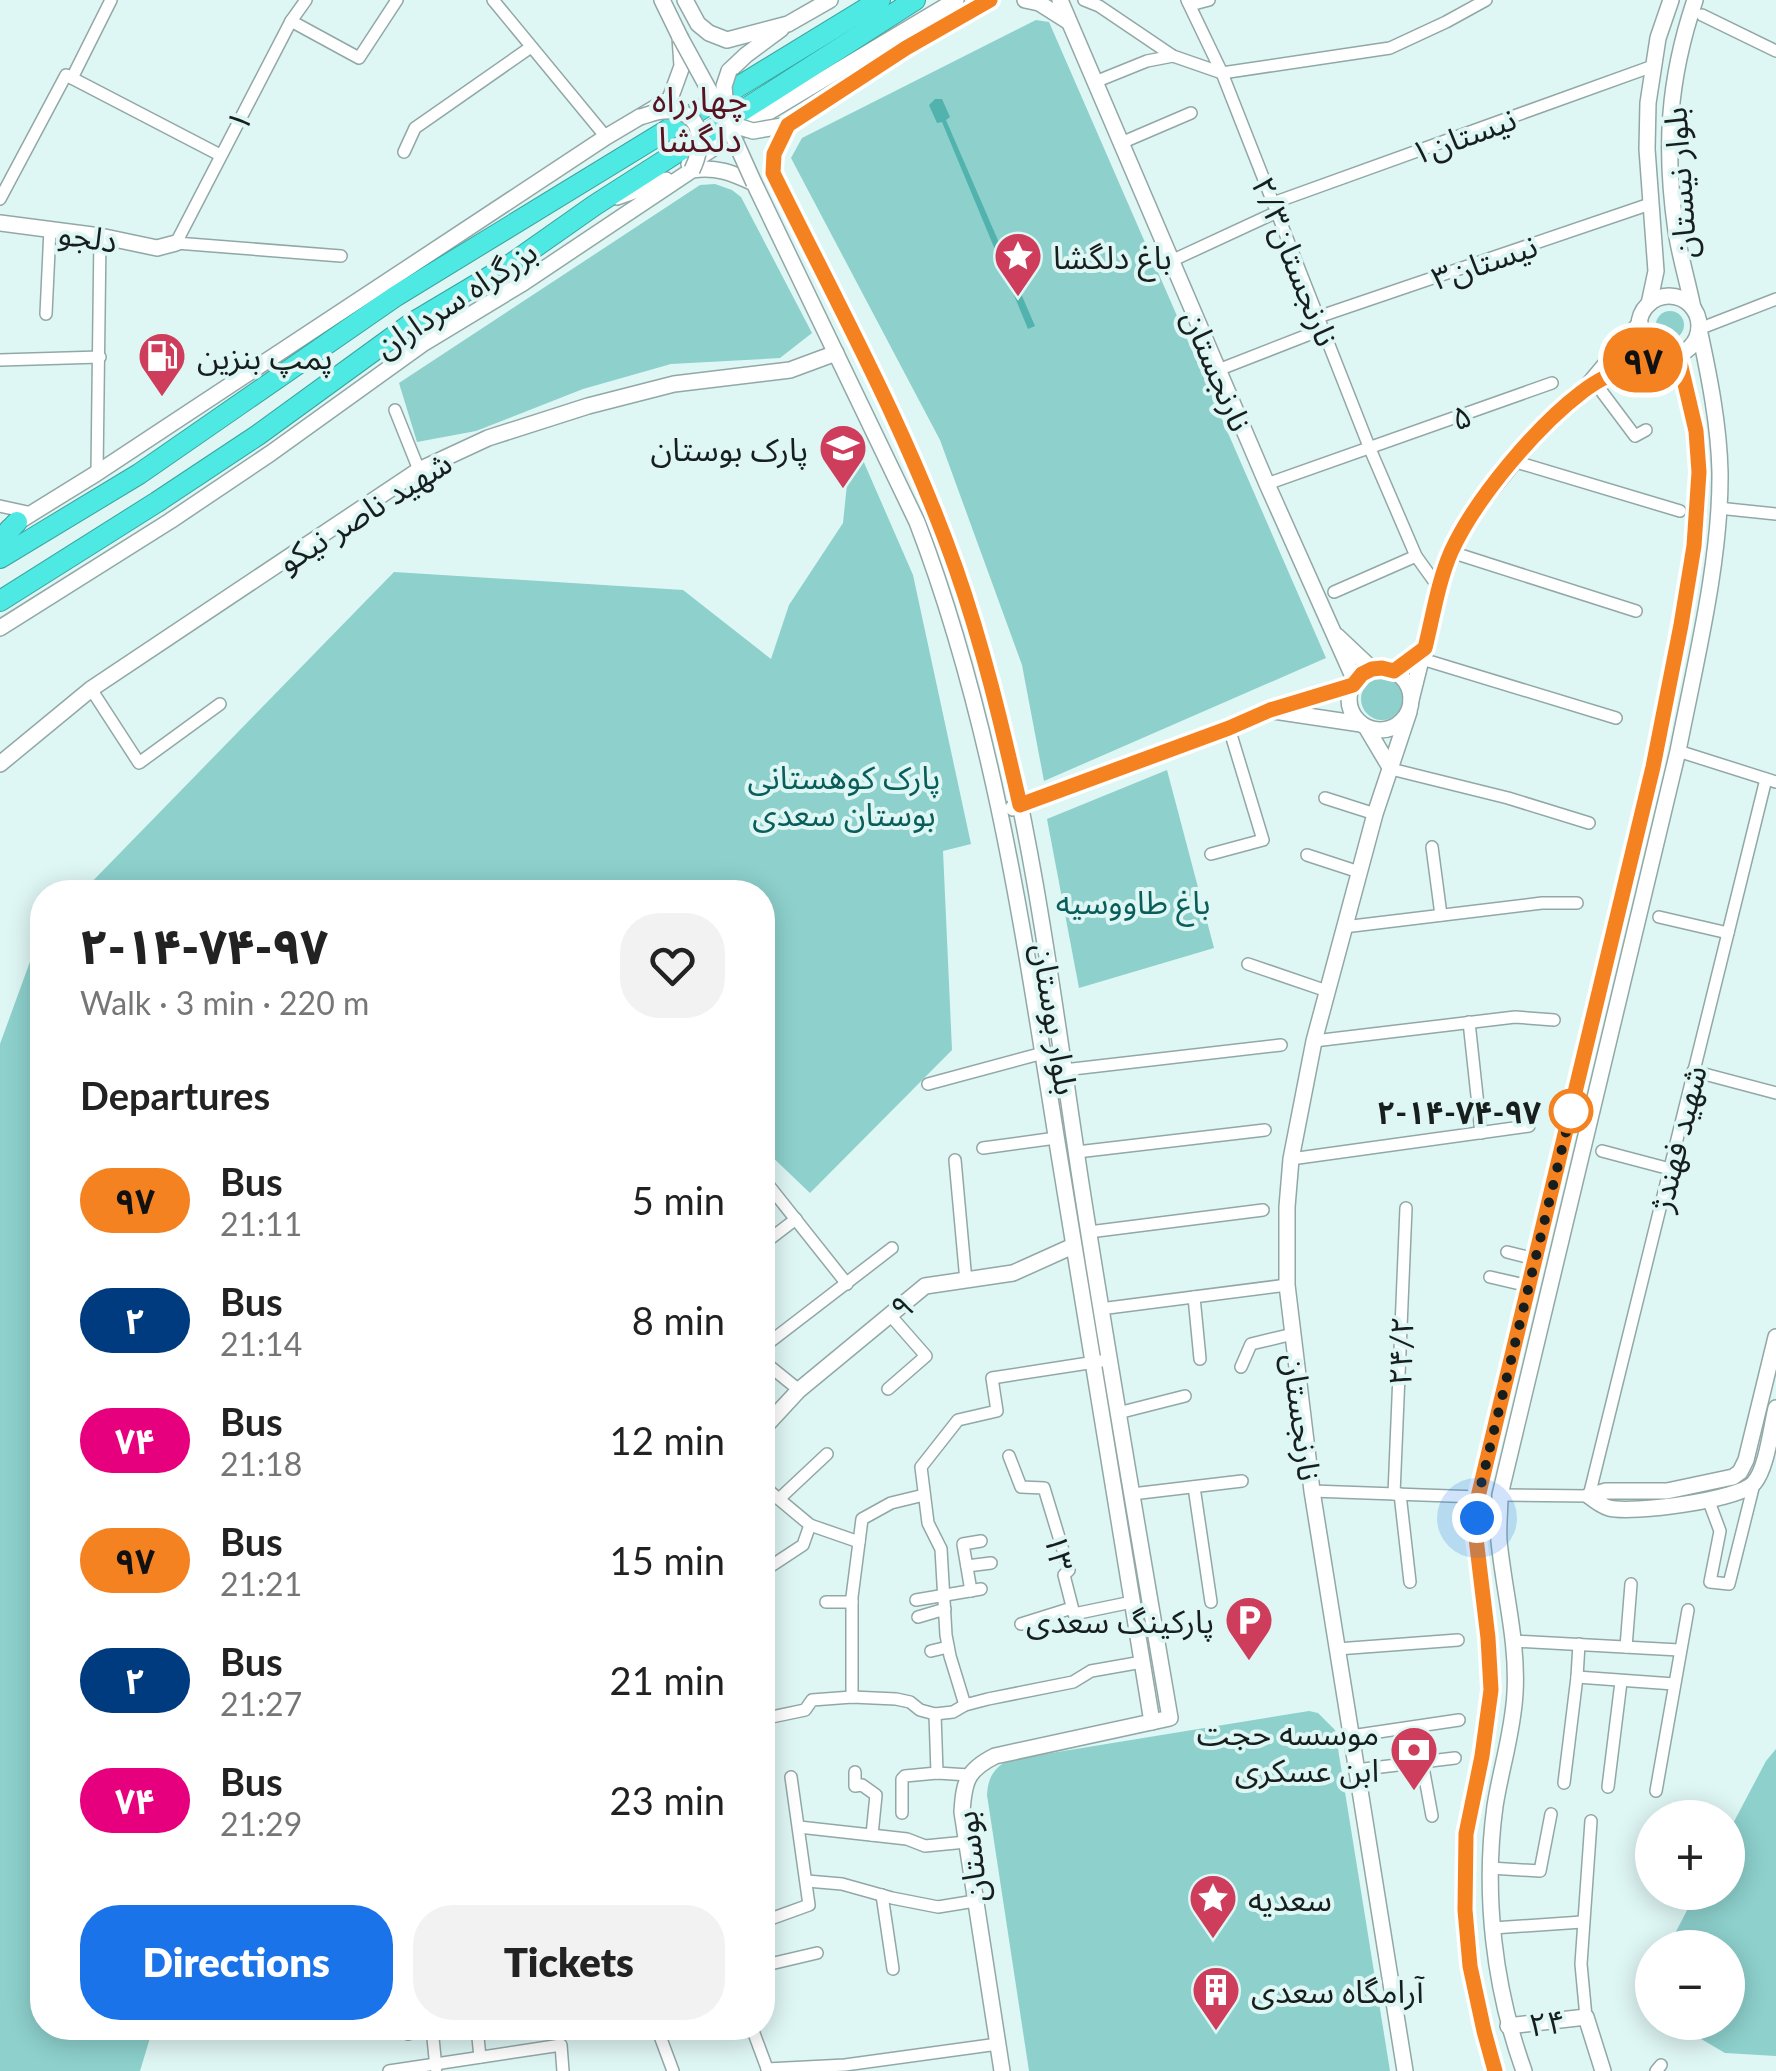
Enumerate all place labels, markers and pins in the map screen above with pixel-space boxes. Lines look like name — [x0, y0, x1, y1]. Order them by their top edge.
place icon: باغ دلگشا — [992, 230, 1044, 298]
place label: باغ دلگشا — [1053, 237, 1172, 282]
fuel station icon: پمپ بنزین — [136, 330, 188, 398]
place label: پمپ بنزین — [197, 337, 332, 378]
school or university icon: پارک بوستان — [817, 422, 869, 490]
place label: پارک بوستان — [650, 429, 808, 470]
marker: ۲-۱۴-۷۴-۹۷ — [1550, 1090, 1592, 1132]
place label: ۲-۱۴-۷۴-۹۷ — [1377, 1092, 1542, 1131]
parking icon: پارکینگ سعدی — [1223, 1594, 1275, 1662]
place label: پارکینگ سعدی — [1026, 1601, 1214, 1642]
place label: موسسه حجت ابن عسکری — [1197, 1713, 1379, 1790]
bank icon: موسسه حجت ابن عسکری — [1388, 1724, 1440, 1792]
place icon: سعدیه — [1187, 1872, 1239, 1940]
place label: سعدیه — [1248, 1879, 1332, 1918]
building icon: آرامگاه سعدی — [1190, 1964, 1242, 2032]
place label: آرامگاه سعدی — [1251, 1971, 1425, 2011]

